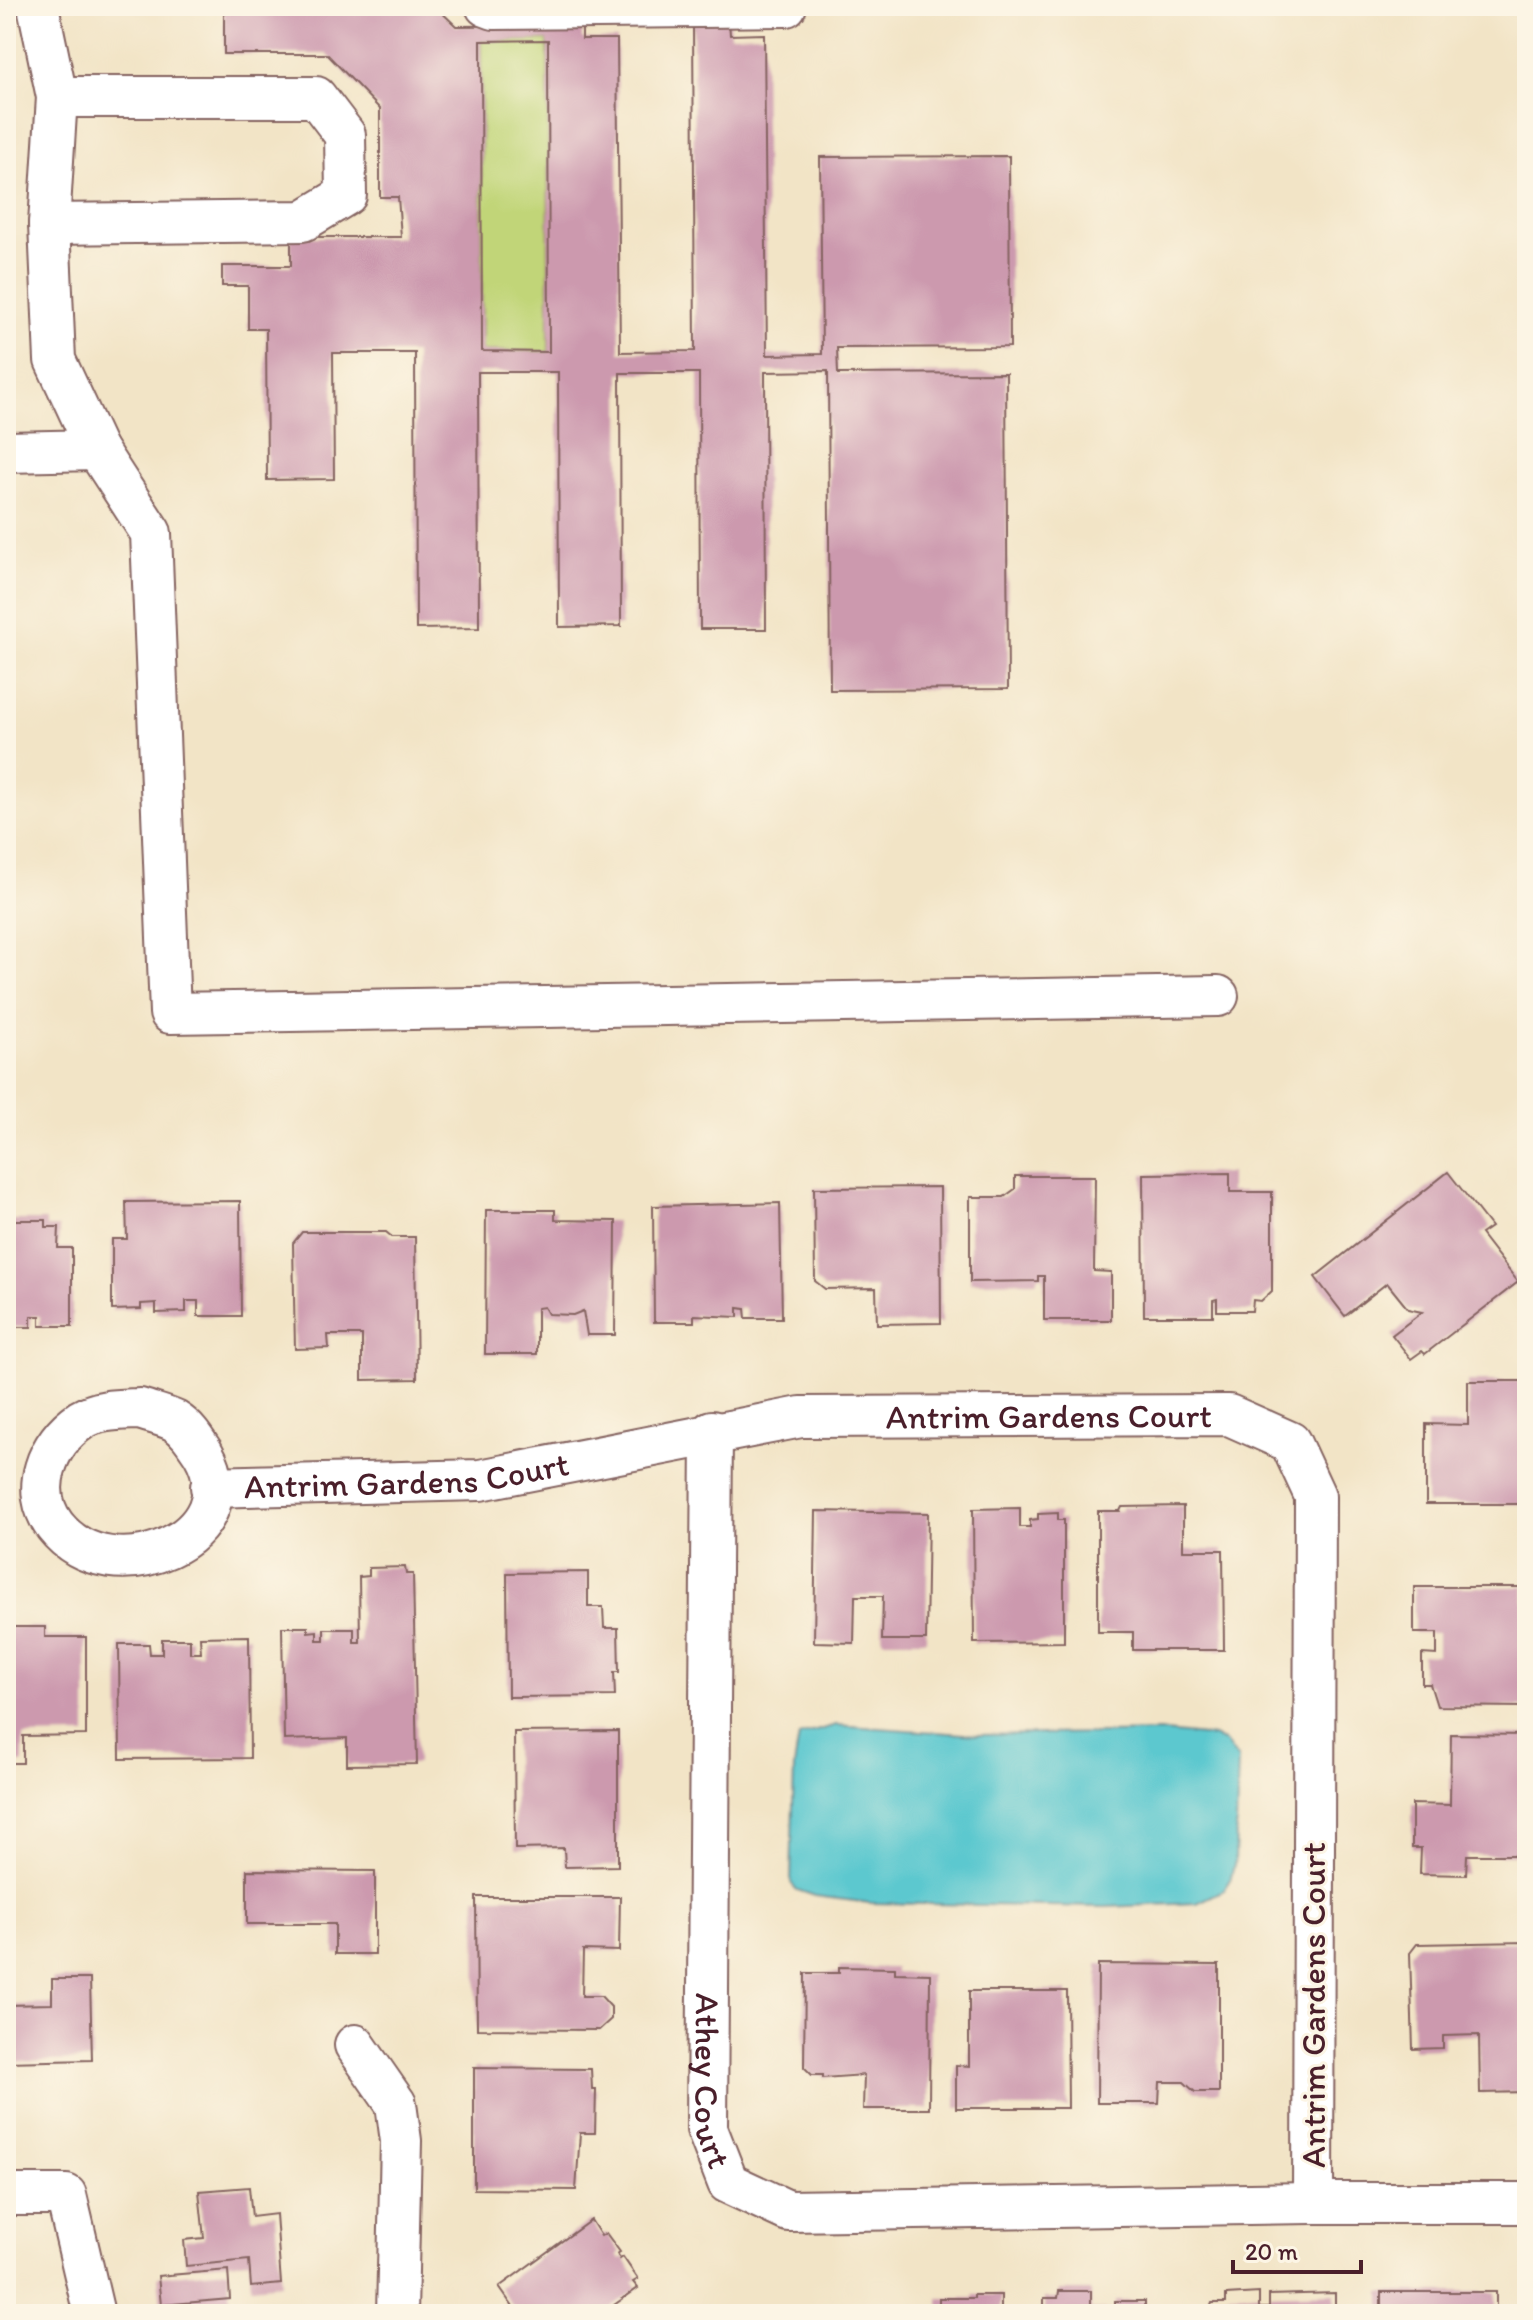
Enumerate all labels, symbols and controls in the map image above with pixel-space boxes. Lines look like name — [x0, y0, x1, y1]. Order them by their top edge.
street label: Antrim Gardens Court — [886, 1395, 1212, 1437]
street label: Antrim Gardens Court — [243, 1443, 572, 1507]
street label: Antrim Gardens Court — [1293, 1842, 1334, 2168]
street label: Athey Court — [686, 1993, 741, 2174]
scale bar — [1233, 2224, 1361, 2274]
text: 20 m — [1245, 2237, 1298, 2266]

